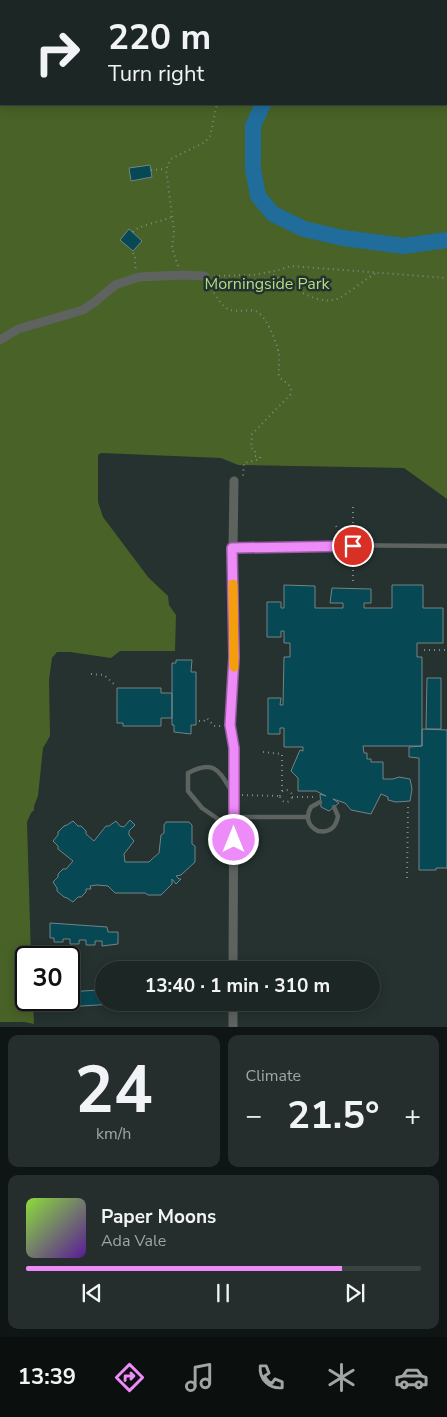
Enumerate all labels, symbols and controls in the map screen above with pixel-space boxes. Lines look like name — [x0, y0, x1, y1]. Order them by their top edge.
text: 220 m — [108, 14, 211, 61]
icon: right — [25, 20, 90, 85]
text: Turn right — [108, 59, 204, 89]
park label: Morningside Park — [205, 273, 330, 295]
pin — [332, 525, 374, 567]
icon: arrive — [339, 532, 367, 560]
position arrow — [207, 813, 259, 865]
speed limit sign: 30 — [15, 946, 80, 1011]
text: 13:40 · 1 min · 310 m — [145, 973, 330, 999]
text: 24 — [75, 1046, 153, 1135]
text: Climate — [246, 1065, 301, 1087]
text: 21.5° — [287, 1090, 379, 1141]
text: − — [246, 1097, 262, 1135]
text: + — [404, 1097, 421, 1135]
text: km/h — [96, 1123, 131, 1145]
text: Paper Moons — [101, 1204, 216, 1230]
text: Ada Vale — [101, 1230, 166, 1252]
icon: previous — [78, 1279, 106, 1307]
icon: pause — [209, 1279, 237, 1307]
icon: next — [341, 1279, 369, 1307]
icon: directions — [112, 1360, 147, 1395]
icon: music — [182, 1360, 217, 1395]
icon: phone — [253, 1360, 288, 1395]
icon: climate — [324, 1360, 359, 1395]
icon: car — [394, 1360, 429, 1395]
text: 13:39 — [18, 1362, 76, 1392]

